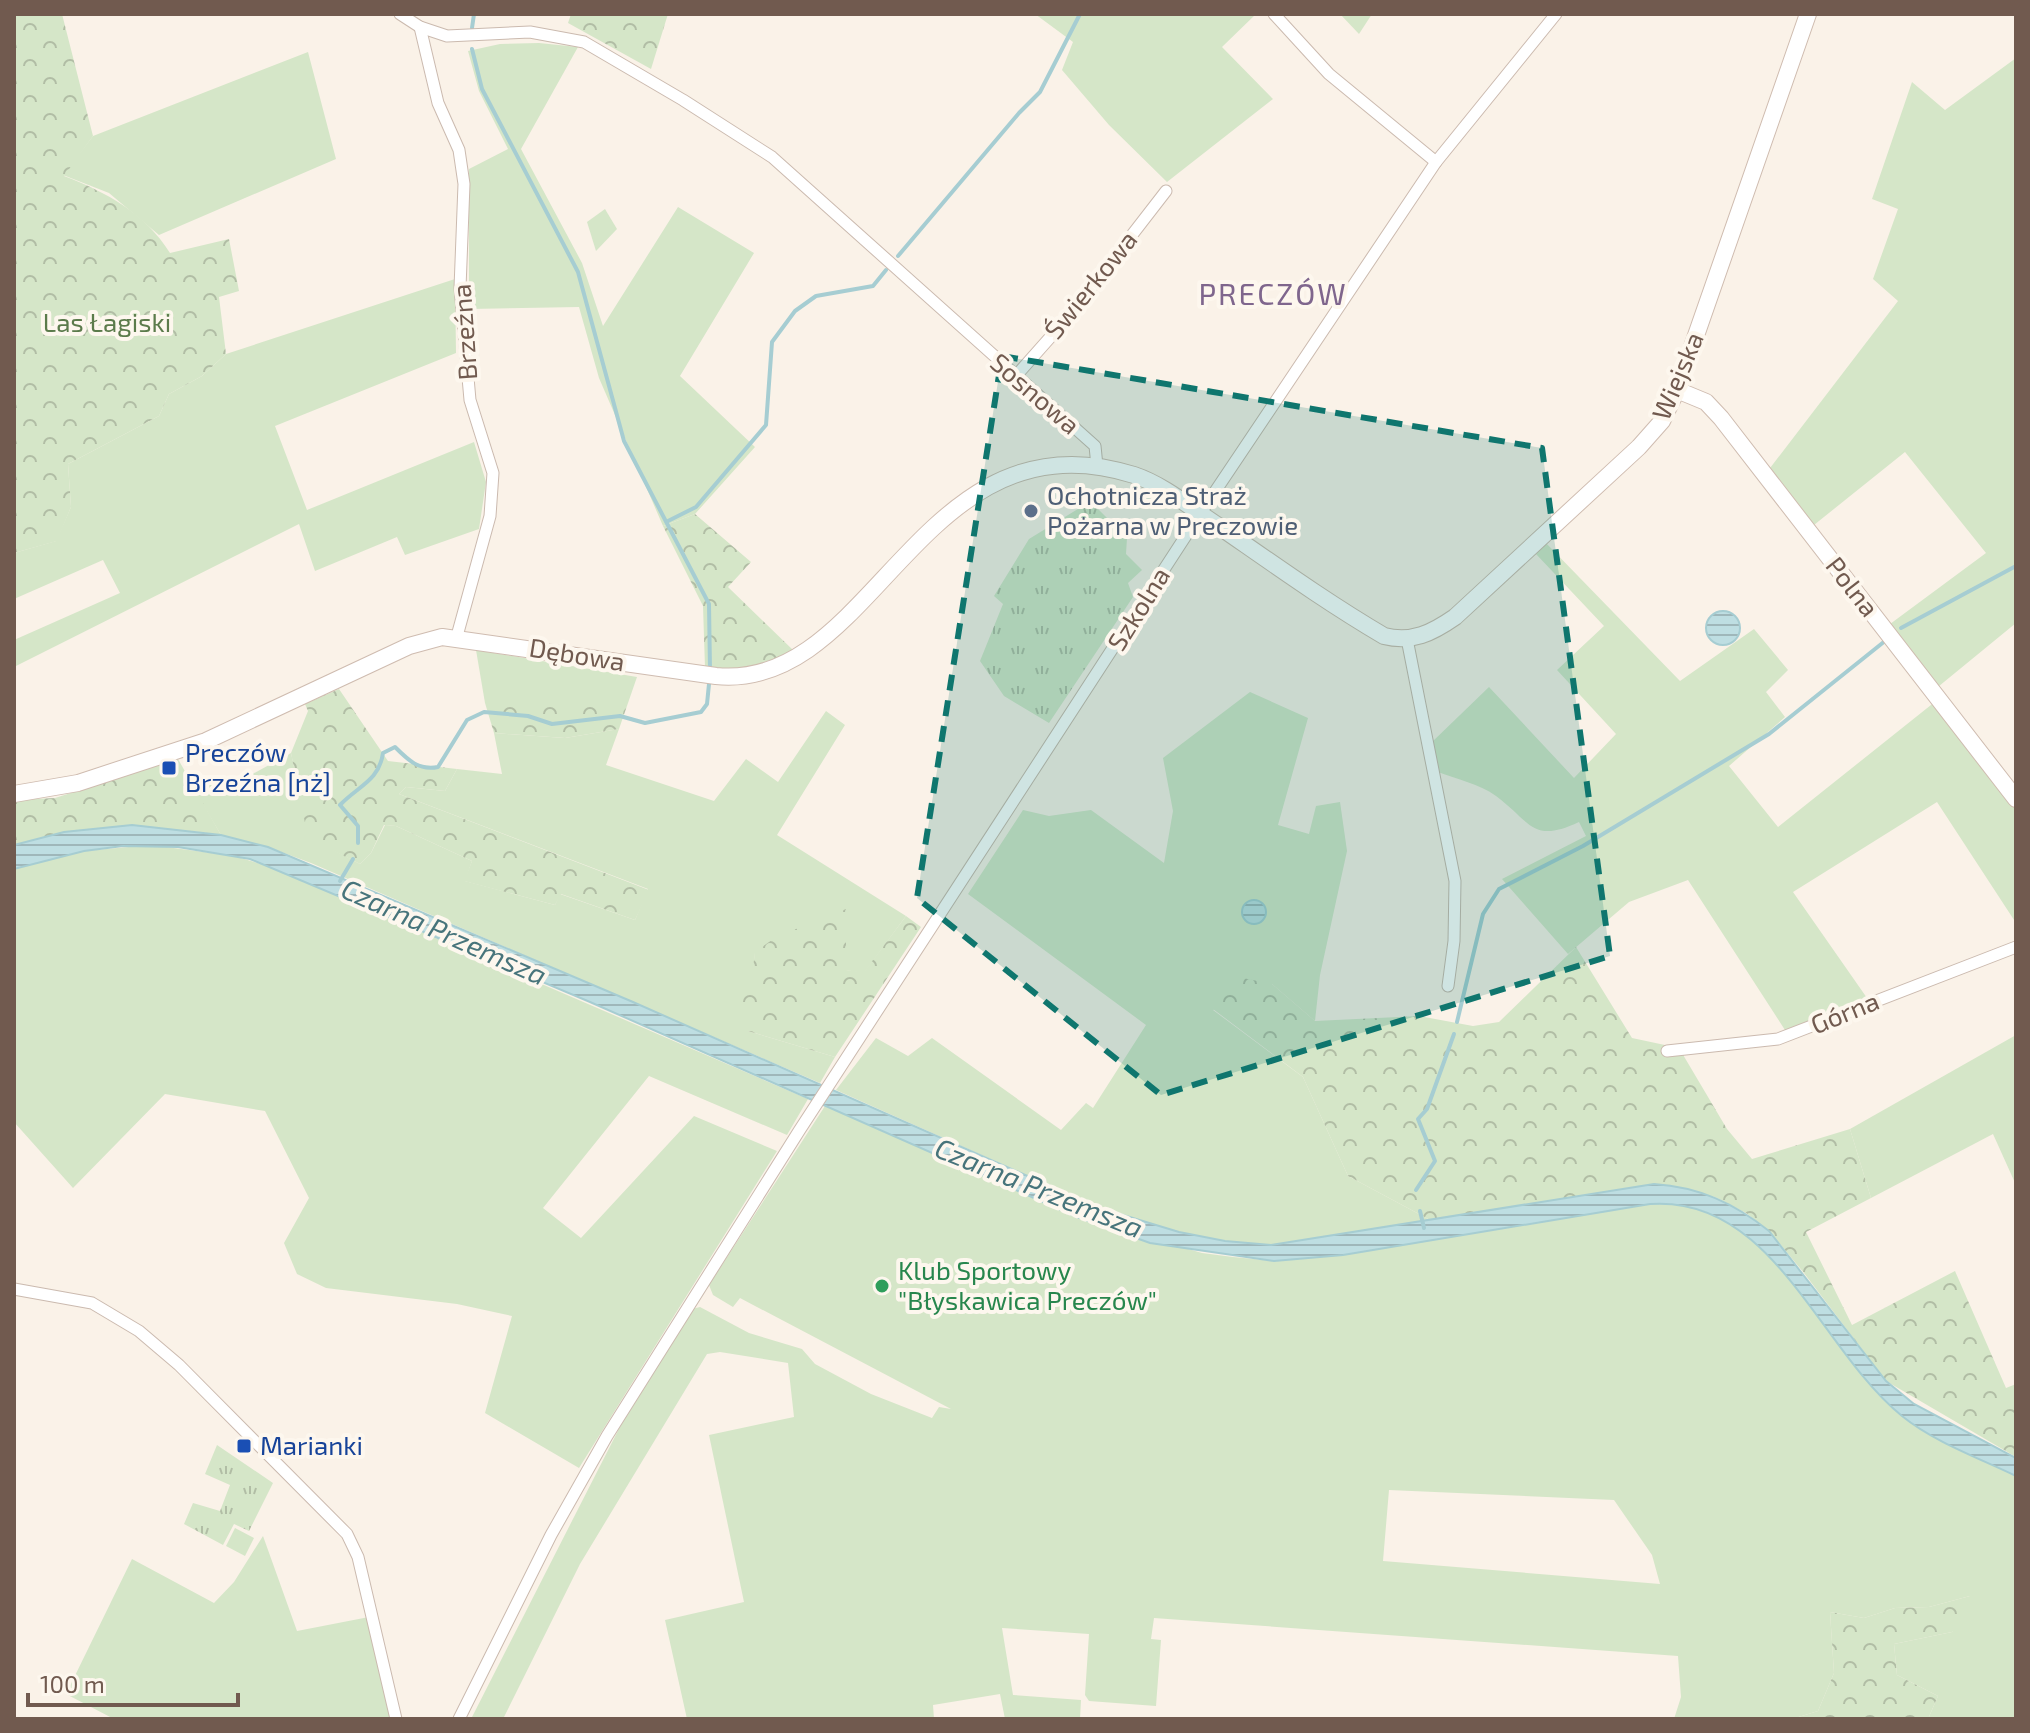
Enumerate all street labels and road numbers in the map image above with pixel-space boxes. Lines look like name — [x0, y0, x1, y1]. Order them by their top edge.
street label: Świerkowa — [1037, 224, 1143, 344]
street label: Brzeźna — [445, 283, 482, 381]
street label: Wiejska — [1644, 327, 1709, 424]
street label: Sosnowa — [985, 346, 1087, 440]
street label: Polna — [1820, 550, 1886, 622]
street label: Szkolna — [1100, 561, 1175, 656]
street label: Dębowa — [527, 631, 627, 676]
street label: Górna — [1806, 984, 1883, 1039]

